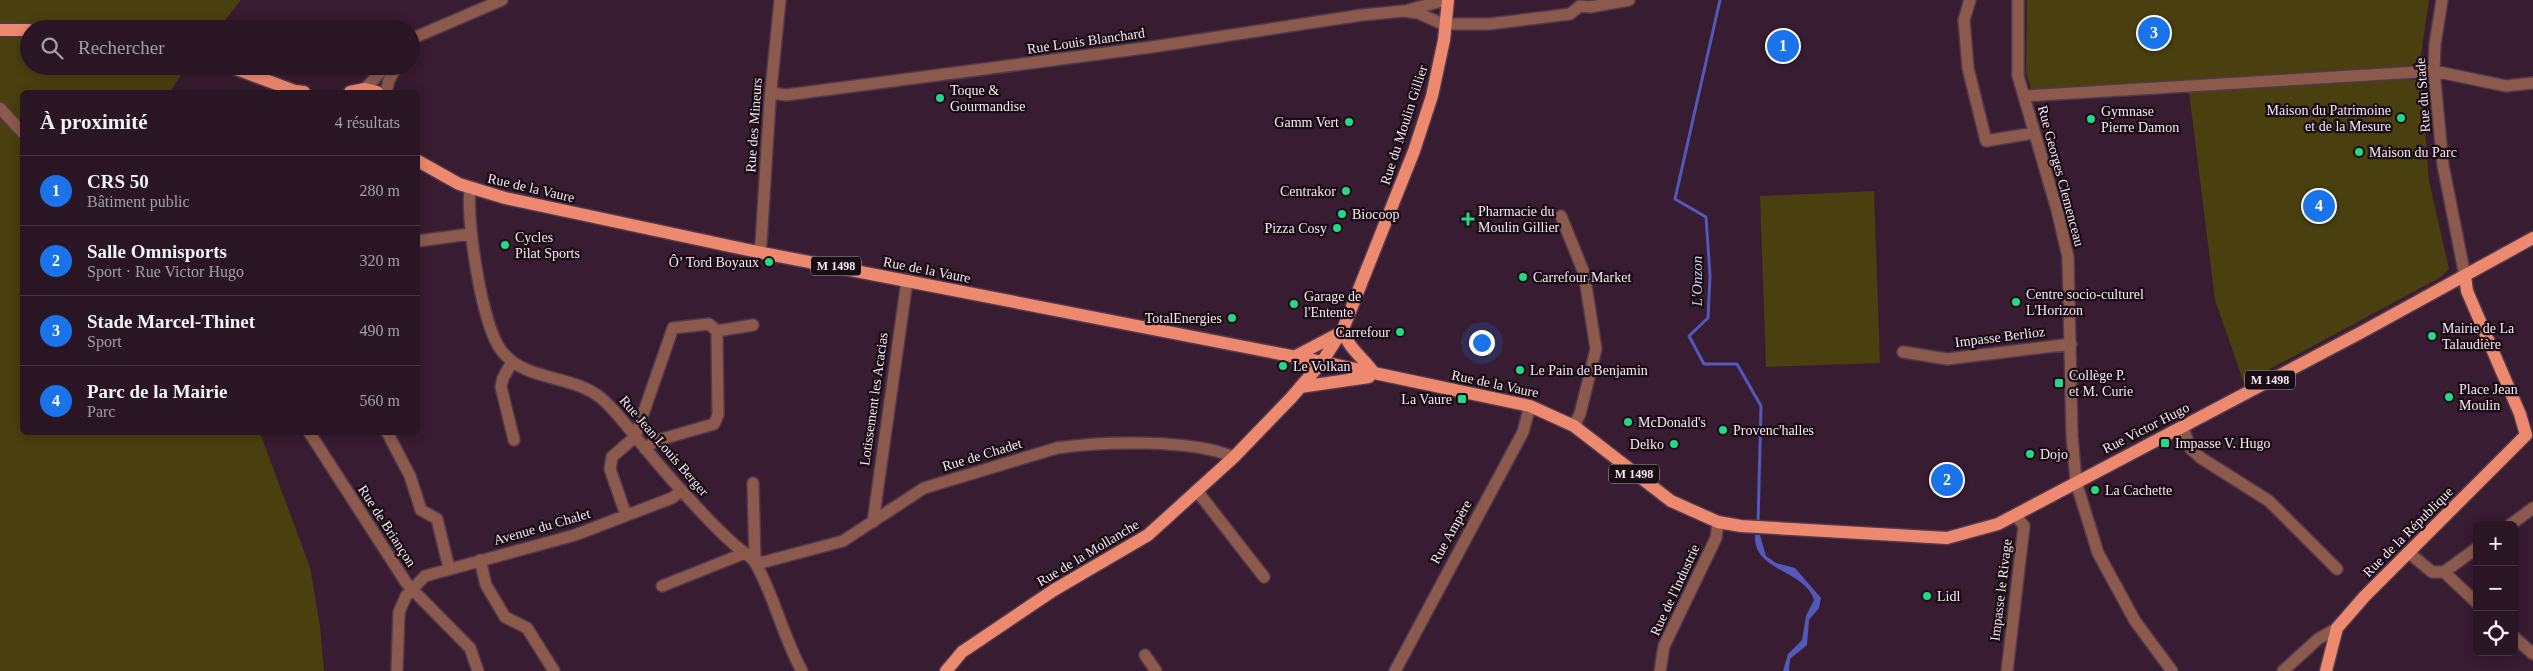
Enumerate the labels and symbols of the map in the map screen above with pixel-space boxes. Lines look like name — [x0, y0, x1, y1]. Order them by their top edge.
pin: 3 — [2138, 14, 2170, 52]
street label: Rue Louis Blanchard — [1026, 25, 1146, 57]
pin: 1 — [1767, 27, 1799, 65]
street label: Rue du Stade — [2413, 57, 2433, 133]
street label: Rue du Moulin Gillier — [1378, 63, 1431, 187]
street label: Rue des Mineurs — [743, 77, 765, 173]
place label: Toque & Gourmandise — [950, 83, 1025, 114]
marker: Toque & Gourmandise — [934, 92, 946, 104]
place label: Maison du Patrimoine et de la Mesure — [2267, 103, 2391, 134]
street label: Rue Georges Clemenceau — [2035, 104, 2087, 248]
place label: Gymnase Pierre Damon — [2101, 104, 2179, 135]
marker: Maison du Patrimoine et de la Mesure — [2395, 112, 2407, 124]
marker: Gymnase Pierre Damon — [2085, 113, 2097, 125]
place label: Gamm Vert — [1274, 115, 1339, 130]
marker: Gamm Vert — [1343, 116, 1355, 128]
place label: Maison du Parc — [2369, 145, 2457, 160]
marker: Maison du Parc — [2353, 146, 2365, 158]
street label: Rue de la Vaure — [486, 171, 576, 205]
place label: Centrakor — [1280, 184, 1336, 199]
marker: Centrakor — [1340, 185, 1352, 197]
pin: 4 — [2303, 187, 2335, 225]
place label: Pharmacie du Moulin Gillier — [1478, 204, 1560, 235]
place label: Biocoop — [1352, 207, 1399, 222]
marker: Biocoop — [1336, 208, 1348, 220]
marker: Pharmacie du Moulin Gillier — [1462, 213, 1474, 225]
place label: Pizza Cosy — [1264, 221, 1327, 236]
marker: Pizza Cosy — [1331, 222, 1343, 234]
place label: Cycles Pilat Sports — [515, 230, 580, 261]
marker: Cycles Pilat Sports — [499, 239, 511, 251]
place label: Ô’ Tord Boyaux — [669, 254, 759, 270]
street label: Rue de la Vaure — [882, 254, 972, 286]
marker: Ô’ Tord Boyaux — [763, 256, 775, 268]
road number: M 1498 — [811, 256, 861, 276]
water label: L'Onzon — [1689, 256, 1705, 307]
place label: Carrefour Market — [1533, 270, 1631, 285]
marker: Carrefour Market — [1517, 271, 1529, 283]
place label: Centre socio-culturel L'Horizon — [2026, 287, 2144, 318]
place label: Garage de l'Entente — [1304, 289, 1361, 320]
marker: Centre socio-culturel L'Horizon — [2010, 296, 2022, 308]
marker: Garage de l'Entente — [1288, 298, 1300, 310]
place label: TotalEnergies — [1145, 311, 1222, 326]
marker: TotalEnergies — [1226, 312, 1238, 324]
place label: Mairie de La Talaudière — [2442, 321, 2515, 352]
street label: Impasse Berlioz — [1954, 324, 2046, 350]
place label: Carrefour — [1336, 325, 1390, 340]
marker: Carrefour — [1394, 326, 1406, 338]
your location — [1469, 330, 1495, 356]
marker: Mairie de La Talaudière — [2426, 330, 2438, 342]
street label: Lotissement les Acacias — [857, 331, 891, 467]
place label: Le Volkan — [1293, 359, 1350, 374]
marker: Le Volkan — [1277, 360, 1289, 372]
place label: Le Pain de Benjamin — [1530, 363, 1648, 378]
marker: Le Pain de Benjamin — [1514, 364, 1526, 376]
street label: Rue de la Vaure — [1450, 367, 1540, 401]
place label: Collège P. et M. Curie — [2069, 368, 2133, 399]
road number: M 1498 — [2245, 370, 2295, 390]
marker: Collège P. et M. Curie — [2053, 377, 2065, 389]
place label: Place Jean Moulin — [2459, 382, 2518, 413]
marker: Place Jean Moulin — [2443, 391, 2455, 403]
place label: La Vaure — [1401, 392, 1452, 407]
street label: Rue Jean Louis Berger — [616, 393, 712, 499]
marker: La Vaure — [1456, 393, 1468, 405]
street label: Rue Victor Hugo — [2100, 400, 2192, 456]
place label: McDonald's — [1638, 415, 1706, 430]
marker: McDonald's — [1622, 416, 1634, 428]
place label: Provenc'halles — [1733, 423, 1814, 438]
marker: Provenc'halles — [1717, 424, 1729, 436]
street label: Rue de Chadet — [940, 436, 1024, 474]
place label: Impasse V. Hugo — [2175, 436, 2271, 451]
place label: Delko — [1630, 437, 1664, 452]
marker: Impasse V. Hugo — [2159, 437, 2171, 449]
marker: Delko — [1668, 438, 1680, 450]
place label: Dojo — [2040, 447, 2068, 462]
marker: Dojo — [2024, 448, 2036, 460]
pin: 2 — [1931, 461, 1963, 499]
road number: M 1498 — [1609, 464, 1659, 484]
street label: Rue de Briançon — [355, 482, 419, 570]
place label: La Cachette — [2105, 483, 2172, 498]
marker: La Cachette — [2089, 484, 2101, 496]
street label: Rue de la République — [2360, 484, 2456, 580]
street label: Rue Ampère — [1427, 498, 1475, 566]
street label: Avenue du Chalet — [492, 506, 592, 548]
street label: Rue de la Mollanche — [1034, 517, 1142, 589]
street label: Impasse le Rivage — [1987, 538, 2015, 642]
street label: Rue de l'Industrie — [1647, 542, 1703, 638]
place label: Lidl — [1937, 589, 1960, 604]
marker: Lidl — [1921, 590, 1933, 602]

